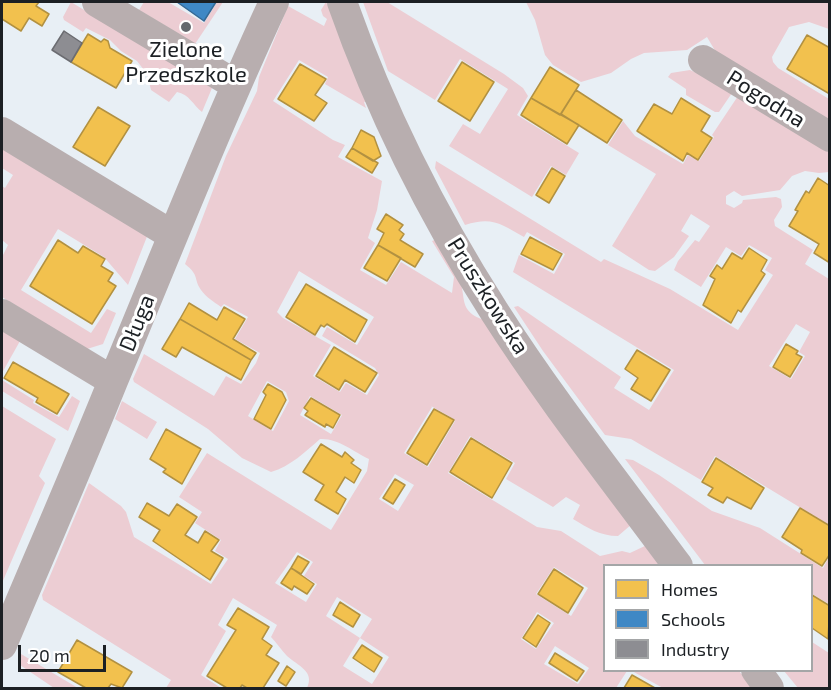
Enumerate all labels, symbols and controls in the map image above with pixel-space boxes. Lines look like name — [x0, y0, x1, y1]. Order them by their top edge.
marker: Zielone Przedszkole — [179, 20, 193, 34]
place label: Zielone Przedszkole — [125, 37, 247, 88]
street label: Pogodna — [722, 65, 810, 133]
street label: Pruszkowska — [442, 233, 534, 359]
street label: Długa — [114, 291, 160, 355]
legend — [603, 564, 813, 672]
text: Homes — [661, 578, 718, 600]
text: Schools — [661, 608, 725, 630]
scale bar — [21, 633, 110, 671]
text: Industry — [661, 638, 730, 660]
text: 20 m — [29, 644, 70, 666]

